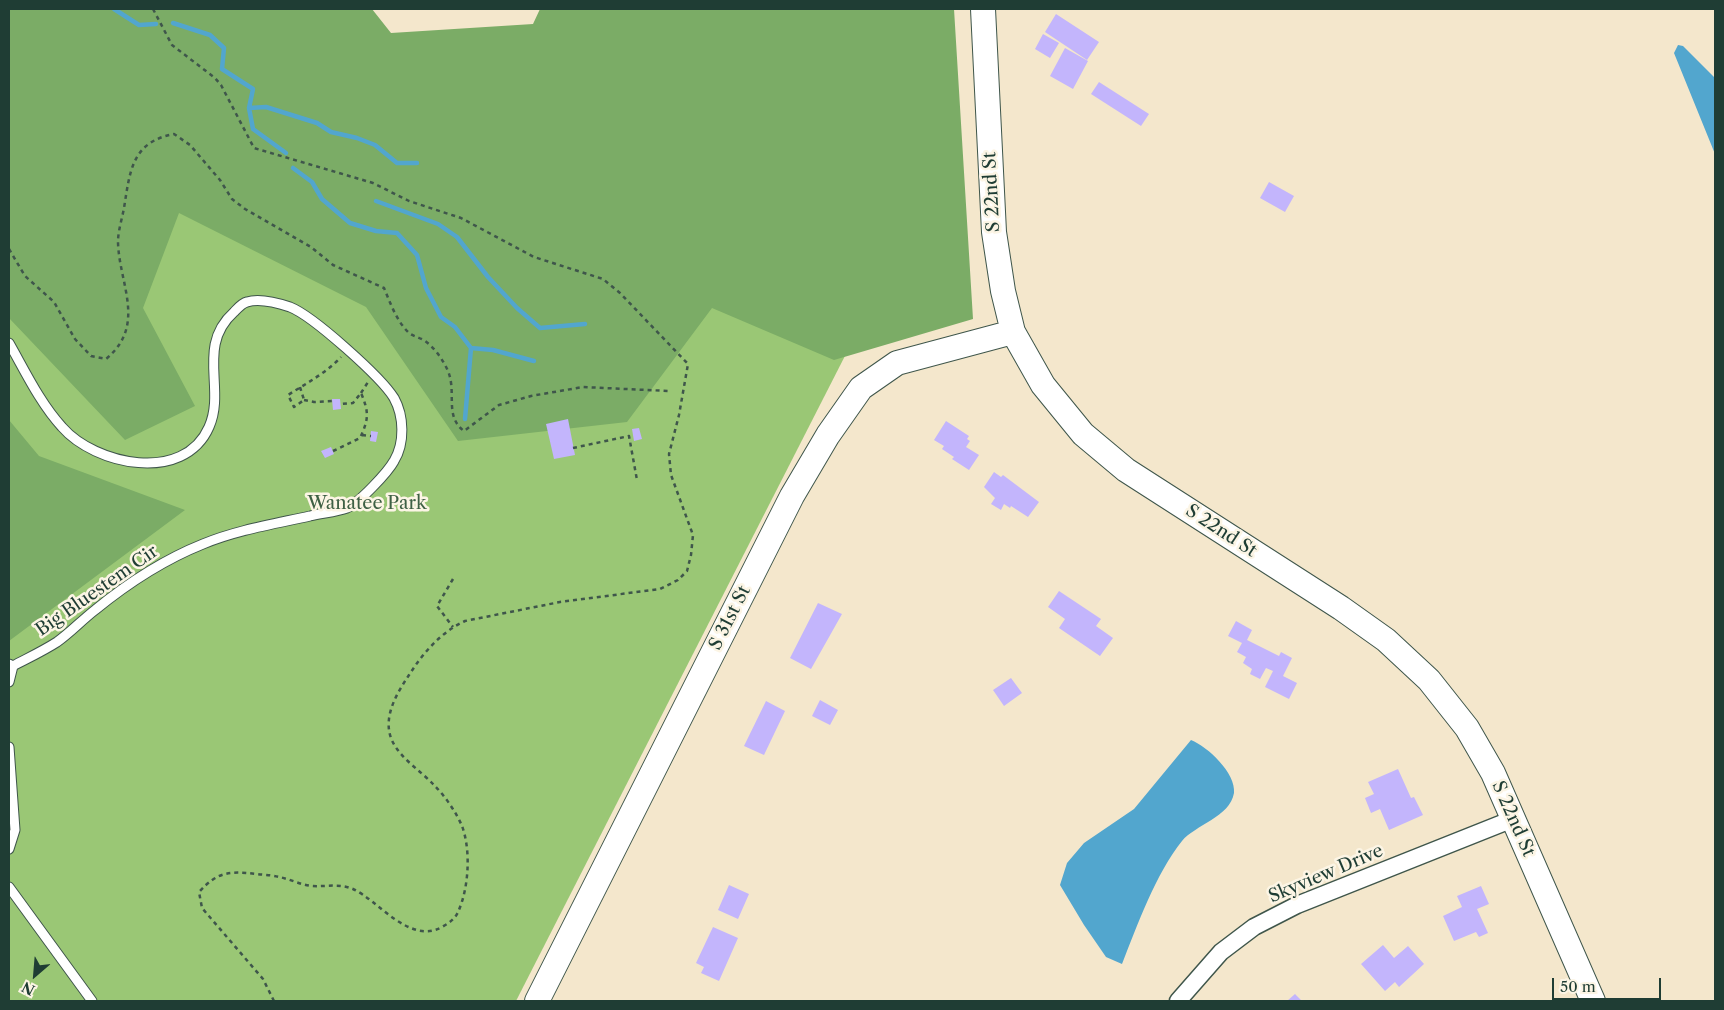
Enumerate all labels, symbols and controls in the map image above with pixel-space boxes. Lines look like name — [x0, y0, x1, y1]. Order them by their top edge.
street label: S 22nd St — [979, 151, 1005, 233]
park label: Wanatee Park — [308, 493, 426, 515]
street label: S 22nd St — [1181, 500, 1261, 562]
street label: Big Bluestem Cir — [32, 541, 162, 641]
street label: S 31st St — [705, 582, 755, 654]
street label: S 22nd St — [1487, 778, 1539, 860]
street label: Skyview Drive — [1265, 840, 1387, 908]
north arrow — [10, 950, 60, 1000]
scale bar — [1554, 968, 1663, 1000]
text: 50 m — [1560, 977, 1596, 996]
text: N — [19, 978, 38, 999]

